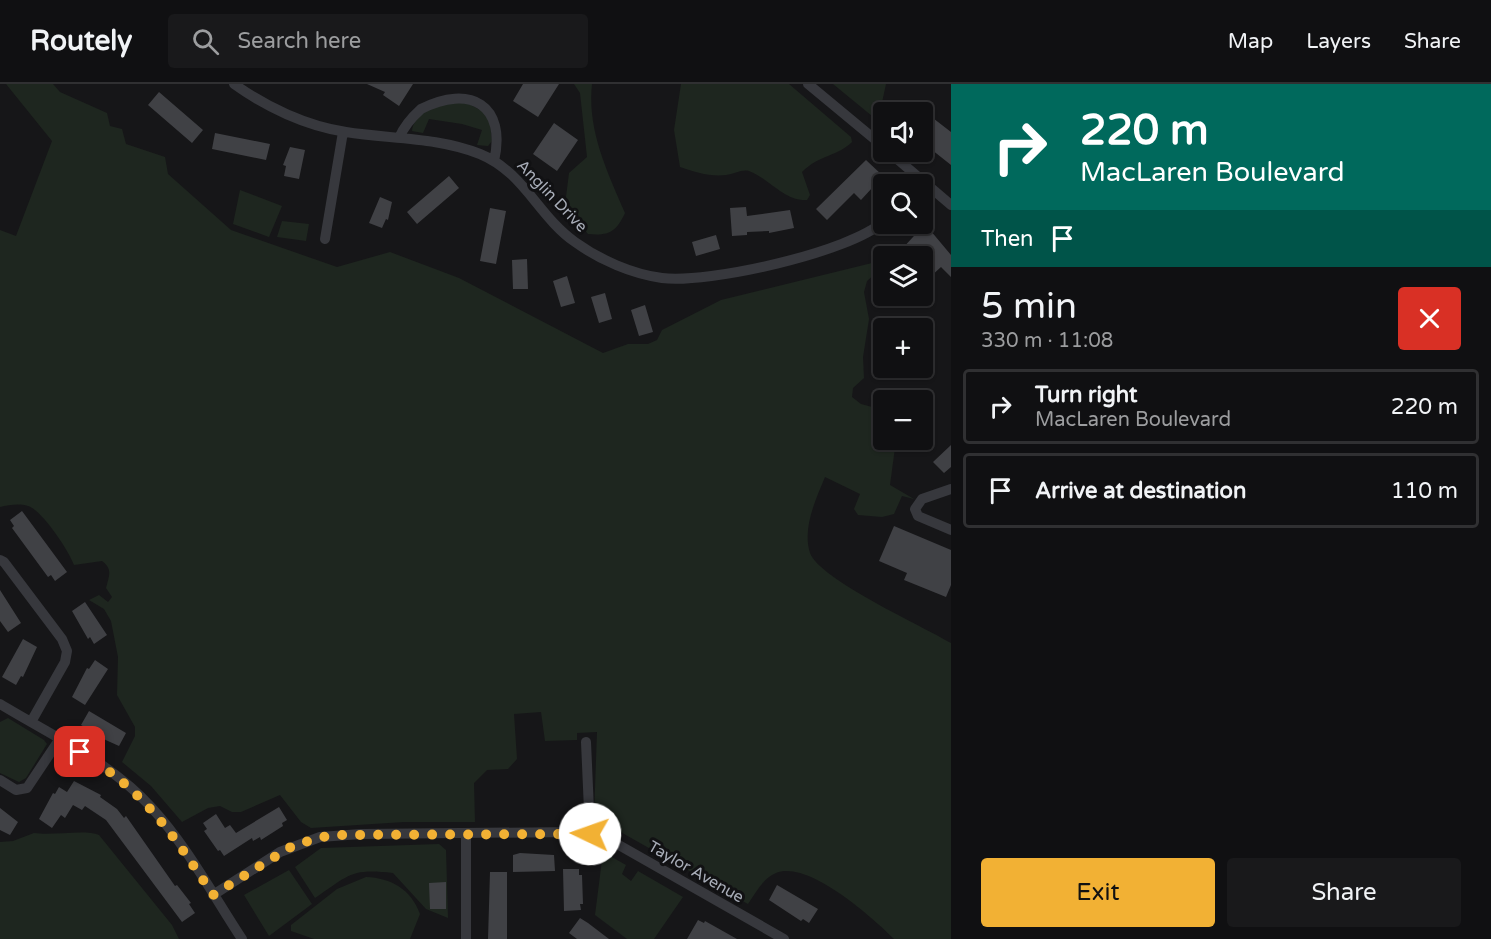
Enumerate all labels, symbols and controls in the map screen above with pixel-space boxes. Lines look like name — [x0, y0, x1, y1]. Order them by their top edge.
search box — [168, 14, 588, 68]
text: Routely — [30, 24, 132, 58]
icon: search — [189, 25, 222, 58]
text: Search here — [237, 28, 361, 54]
text: Map — [1228, 29, 1273, 54]
text: Layers — [1306, 29, 1371, 54]
text: Share — [1404, 29, 1461, 54]
map controls — [873, 102, 933, 450]
button: sound — [873, 102, 933, 162]
text: 220 m — [1080, 105, 1209, 156]
icon: right — [981, 108, 1059, 186]
street label: Anglin Drive — [513, 156, 591, 236]
text: MacLaren Boulevard — [1080, 156, 1345, 189]
button: search — [873, 174, 933, 234]
icon: arrive — [1046, 222, 1079, 255]
text: Then — [981, 226, 1034, 252]
button: layers — [873, 246, 933, 306]
text: 5 min — [981, 285, 1077, 328]
button: close — [1398, 287, 1461, 350]
button: + — [873, 318, 933, 378]
text: 330 m · 11:08 — [981, 329, 1113, 353]
text: Turn right — [1035, 382, 1137, 408]
button: − — [873, 390, 933, 450]
icon: right — [984, 390, 1017, 423]
text: 220 m — [1391, 394, 1458, 420]
text: MacLaren Boulevard — [1035, 408, 1231, 432]
icon: arrive — [984, 474, 1017, 507]
text: Arrive at destination — [1035, 478, 1246, 504]
text: 110 m — [1391, 478, 1458, 504]
pin — [54, 726, 105, 777]
icon: arrive — [63, 735, 96, 768]
position arrow — [558, 802, 622, 866]
street label: Taylor Avenue — [645, 837, 747, 907]
button: Exit — [981, 858, 1215, 927]
button: Share — [1227, 858, 1461, 927]

